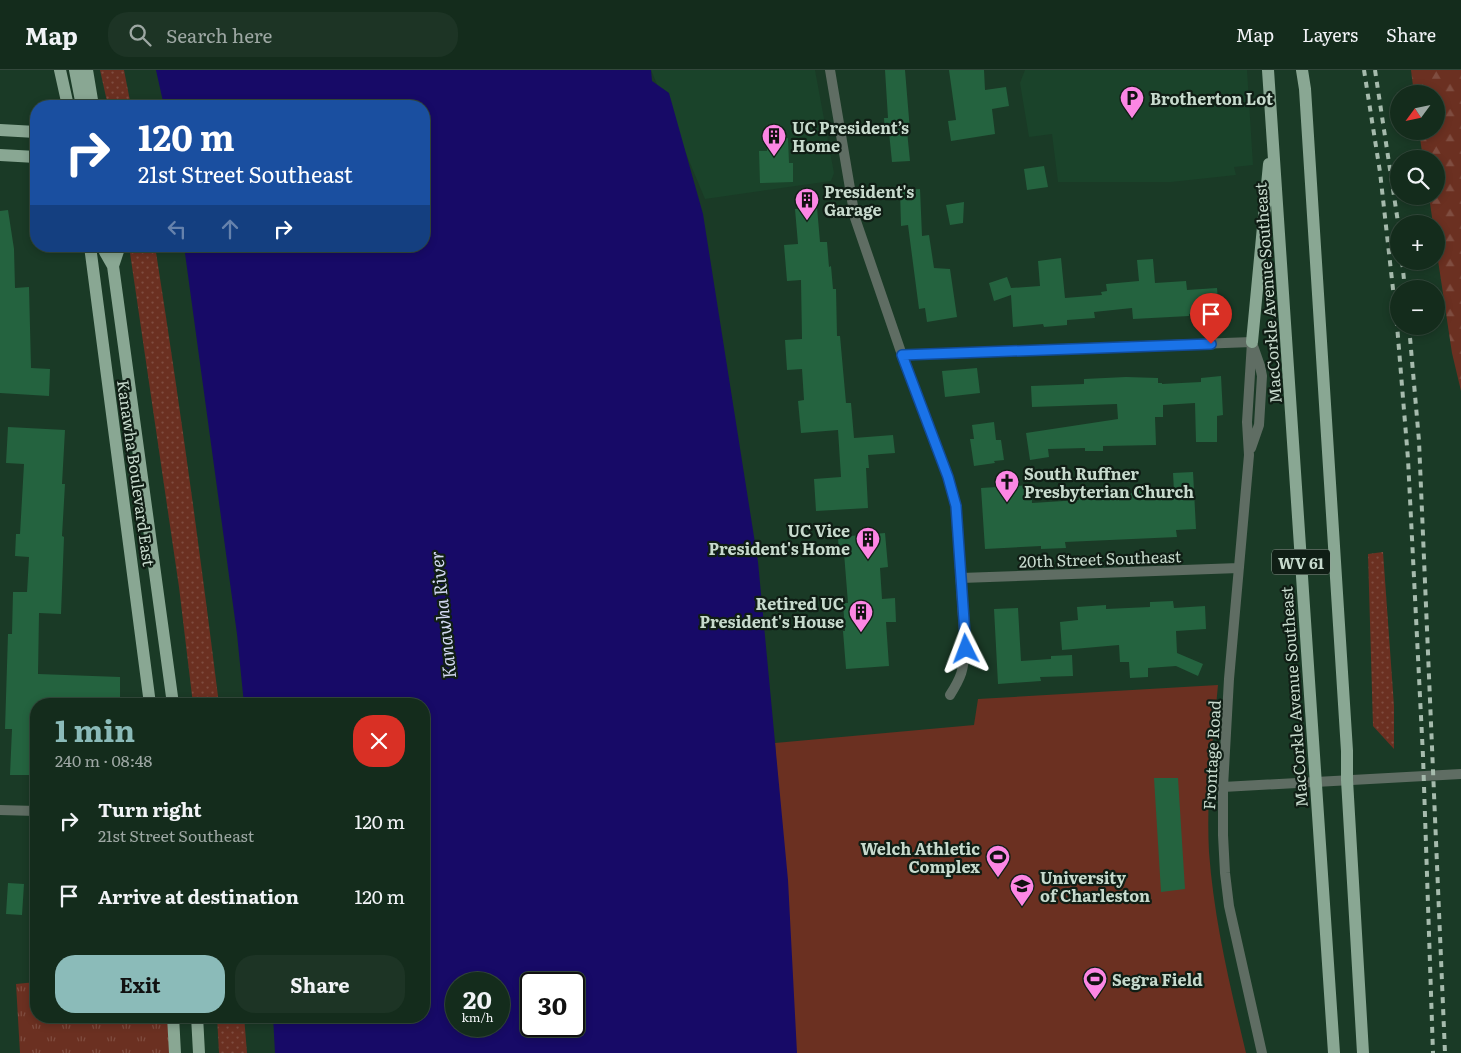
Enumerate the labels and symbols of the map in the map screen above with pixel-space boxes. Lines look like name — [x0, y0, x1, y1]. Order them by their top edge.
parking icon: Brotherton Lot — [1119, 85, 1145, 119]
north arrow — [1390, 85, 1445, 140]
place label: Brotherton Lot — [1150, 86, 1273, 110]
place label: UC President’s Home — [792, 115, 909, 157]
building icon: UC President’s Home — [761, 123, 787, 157]
place label: President's Garage — [824, 179, 914, 221]
street label: MacCorkle Avenue Southeast — [1247, 181, 1287, 404]
building icon: President's Garage — [794, 187, 820, 221]
pin — [1190, 293, 1232, 344]
street label: Kanawha Boulevard East — [112, 378, 162, 568]
place label: South Ruffner Presbyterian Church — [1024, 461, 1194, 503]
church icon: South Ruffner Presbyterian Church — [994, 469, 1020, 503]
place label: UC Vice President's Home — [709, 518, 850, 560]
building icon: UC Vice President's Home — [855, 526, 881, 560]
street label: 20th Street Southeast — [1018, 543, 1182, 573]
water label: Kanawha River — [422, 550, 462, 680]
road number: WV 61 — [1272, 550, 1330, 574]
street label: MacCorkle Avenue Southeast — [1273, 585, 1313, 808]
place label: Retired UC President's House — [700, 591, 844, 633]
building icon: Retired UC President's House — [848, 599, 874, 633]
position arrow — [939, 622, 991, 674]
street label: Frontage Road — [1196, 699, 1226, 811]
place label: Welch Athletic Complex — [860, 836, 980, 878]
sports icon: Welch Athletic Complex — [985, 844, 1011, 878]
place label: University of Charleston — [1040, 865, 1150, 907]
school or university icon: University of Charleston — [1009, 873, 1035, 907]
sports icon: Segra Field — [1082, 966, 1108, 1000]
place label: Segra Field — [1112, 967, 1203, 991]
speed limit sign: 30 — [520, 972, 585, 1037]

